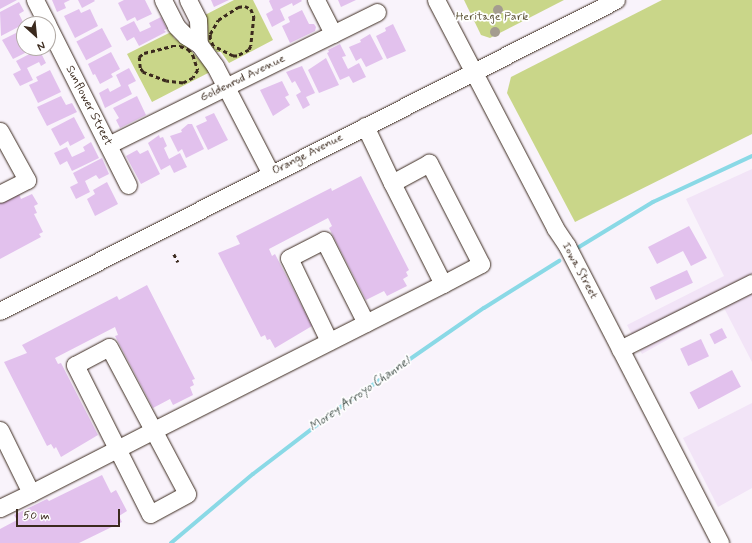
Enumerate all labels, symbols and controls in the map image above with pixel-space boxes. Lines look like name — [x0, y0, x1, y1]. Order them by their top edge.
park label: Heritage Park — [456, 11, 528, 25]
north arrow — [16, 16, 56, 56]
text: N — [35, 38, 47, 54]
street label: Goldenrod Avenue — [200, 53, 286, 105]
street label: Sunflower Street — [62, 64, 114, 148]
street label: Orange Avenue — [270, 131, 346, 179]
street label: Iowa Street — [558, 239, 600, 303]
water label: Morey Arroyo Channel — [304, 353, 416, 437]
scale bar — [18, 501, 122, 527]
text: 50 m — [23, 508, 50, 524]

